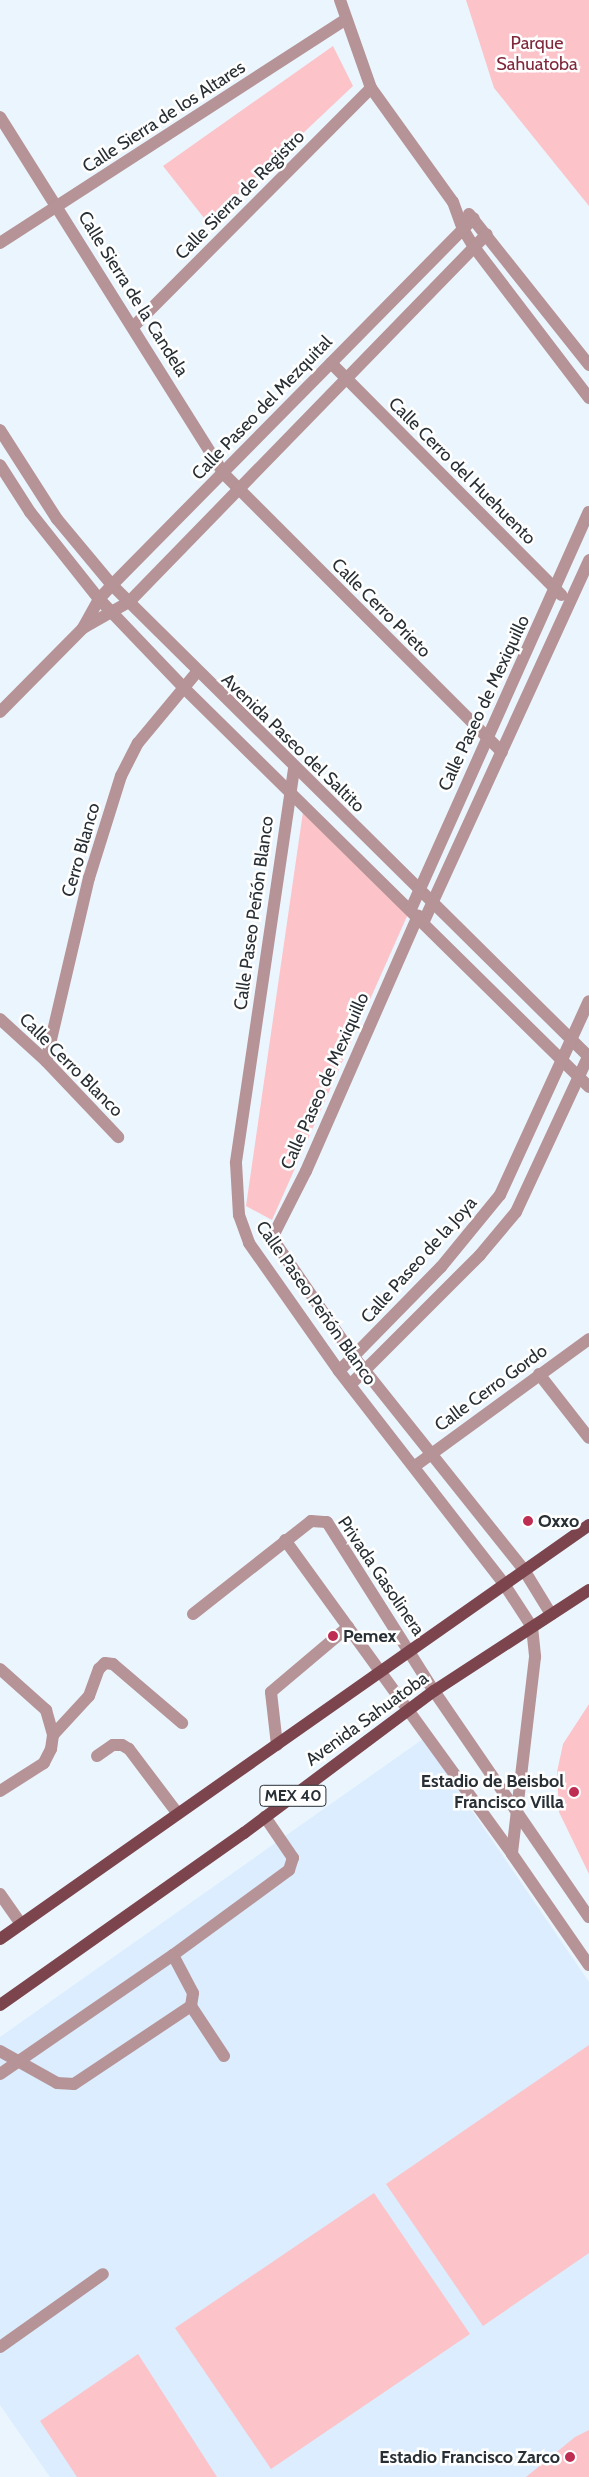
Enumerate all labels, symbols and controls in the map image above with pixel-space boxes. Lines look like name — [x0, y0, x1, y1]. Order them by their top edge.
park label: Parque Sahuatoba — [496, 33, 578, 76]
street label: Calle Sierra de los Altares — [79, 56, 249, 178]
street label: Calle Sierra de Registro — [171, 126, 309, 264]
street label: Calle Sierra de la Candela — [73, 207, 193, 381]
street label: Calle Paseo del Mezquital — [187, 331, 337, 485]
street label: Calle Cerro del Huehuento — [384, 393, 540, 549]
street label: Calle Cerro Prieto — [327, 554, 435, 662]
street label: Calle Paseo de Mexiquillo — [434, 612, 534, 794]
street label: Avenida Paseo del Saltito — [217, 669, 369, 817]
street label: Cerro Blanco — [57, 801, 105, 899]
street label: Calle Paseo Peñón Blanco — [230, 815, 278, 1011]
street label: Calle Paseo de Mexiquillo — [276, 989, 374, 1173]
street label: Calle Cerro Blanco — [15, 1009, 127, 1121]
street label: Calle Paseo de la Joya — [357, 1192, 481, 1328]
street label: Calle Paseo Peñón Blanco — [251, 1217, 381, 1389]
street label: Calle Cerro Gordo — [431, 1340, 551, 1436]
place label: Oxxo — [538, 1510, 579, 1532]
street label: Privada Gasolinera — [333, 1512, 429, 1640]
marker: Oxxo — [522, 1515, 534, 1527]
place label: Pemex — [343, 1625, 396, 1647]
marker: Pemex — [327, 1630, 339, 1642]
street label: Avenida Sahuatoba — [301, 1667, 433, 1771]
place label: Estadio de Beisbol Francisco Villa — [421, 1771, 564, 1814]
road number: MEX 40 — [259, 1782, 327, 1810]
marker: Estadio de Beisbol Francisco Villa — [568, 1786, 580, 1798]
place label: Estadio Francisco Zarco — [379, 2446, 560, 2468]
marker: Estadio Francisco Zarco — [564, 2451, 576, 2463]

